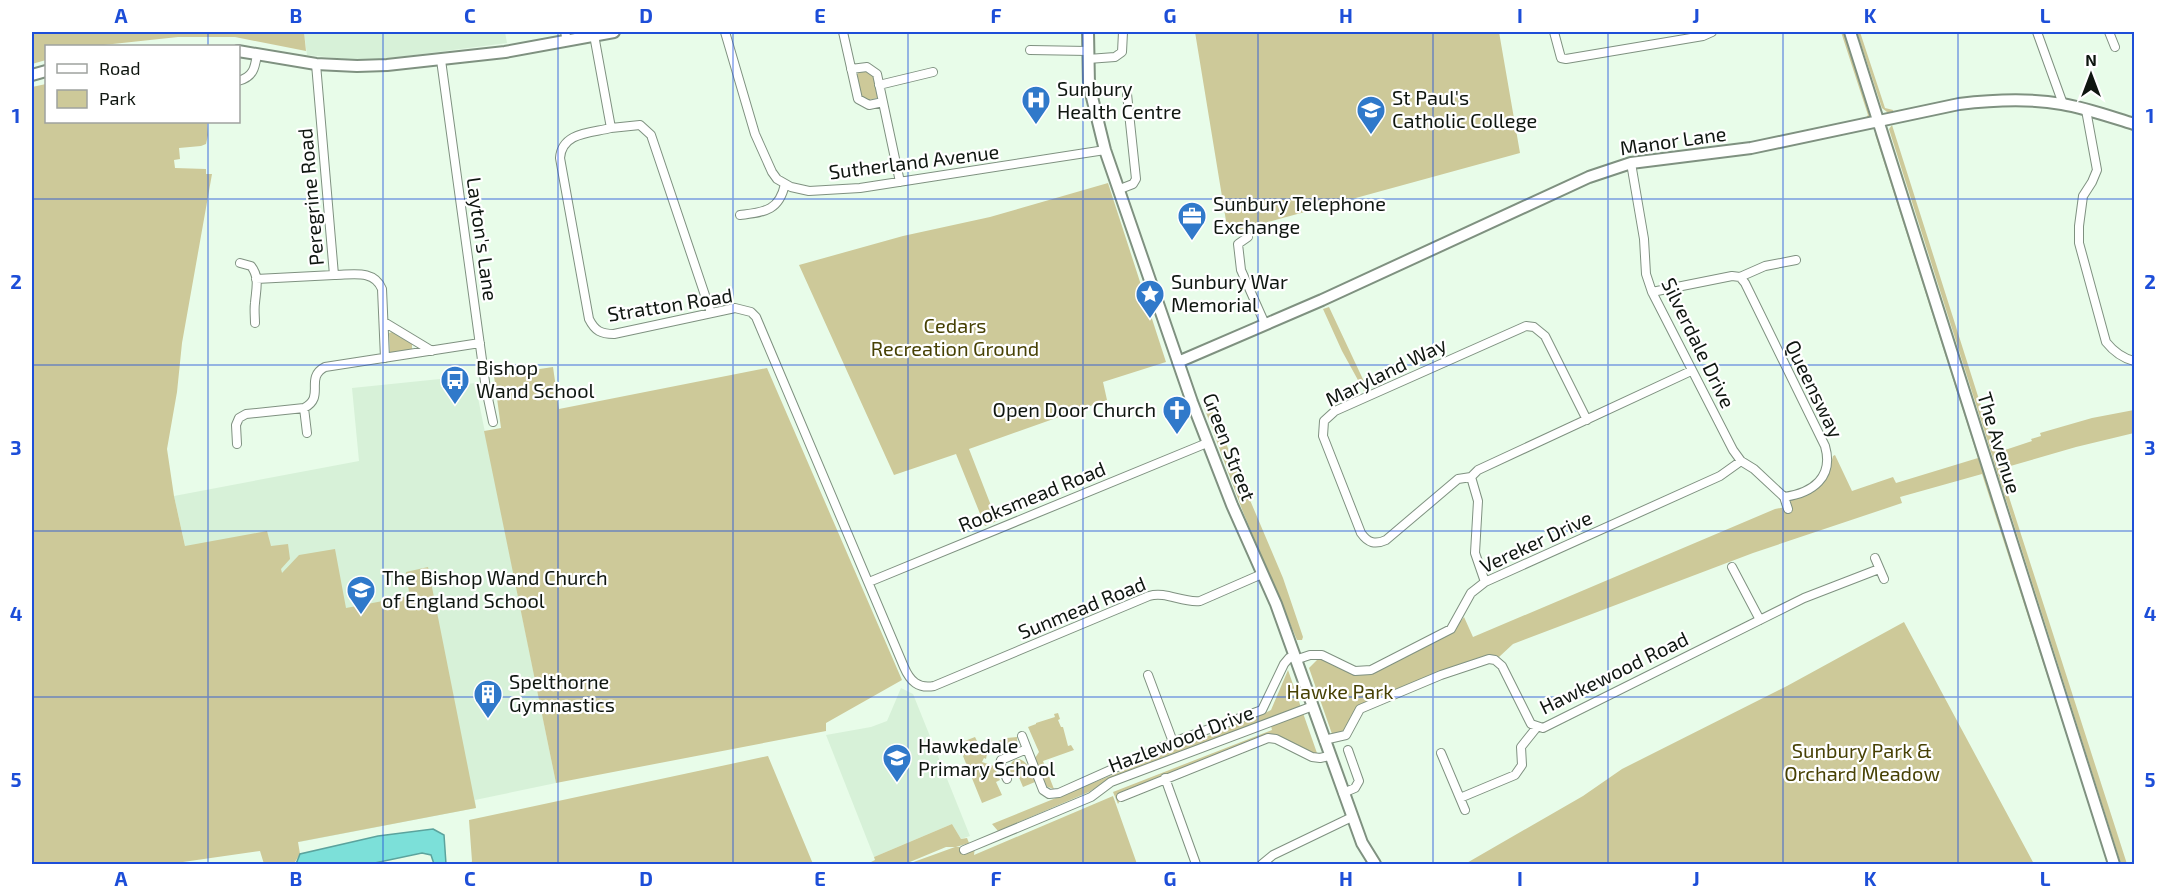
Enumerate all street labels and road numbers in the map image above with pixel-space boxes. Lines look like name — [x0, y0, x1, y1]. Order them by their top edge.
street label: Manor Lane — [1618, 121, 1728, 159]
street label: Peregrine Road — [292, 127, 328, 267]
street label: Sutherland Avenue — [827, 139, 1001, 183]
street label: Layton's Lane — [462, 175, 504, 302]
street label: Silverdale Drive — [1657, 274, 1741, 412]
street label: Stratton Road — [606, 282, 734, 326]
street label: Maryland Way — [1321, 331, 1450, 411]
street label: Queensway — [1781, 336, 1849, 442]
street label: Green Street — [1198, 389, 1262, 504]
street label: The Avenue — [1973, 389, 2027, 496]
street label: Rooksmead Road — [955, 456, 1109, 537]
street label: Vereker Drive — [1476, 505, 1595, 578]
street label: Sunmead Road — [1014, 571, 1149, 644]
street label: Hawkewood Road — [1535, 626, 1692, 719]
street label: Hazlewood Drive — [1105, 699, 1257, 777]

